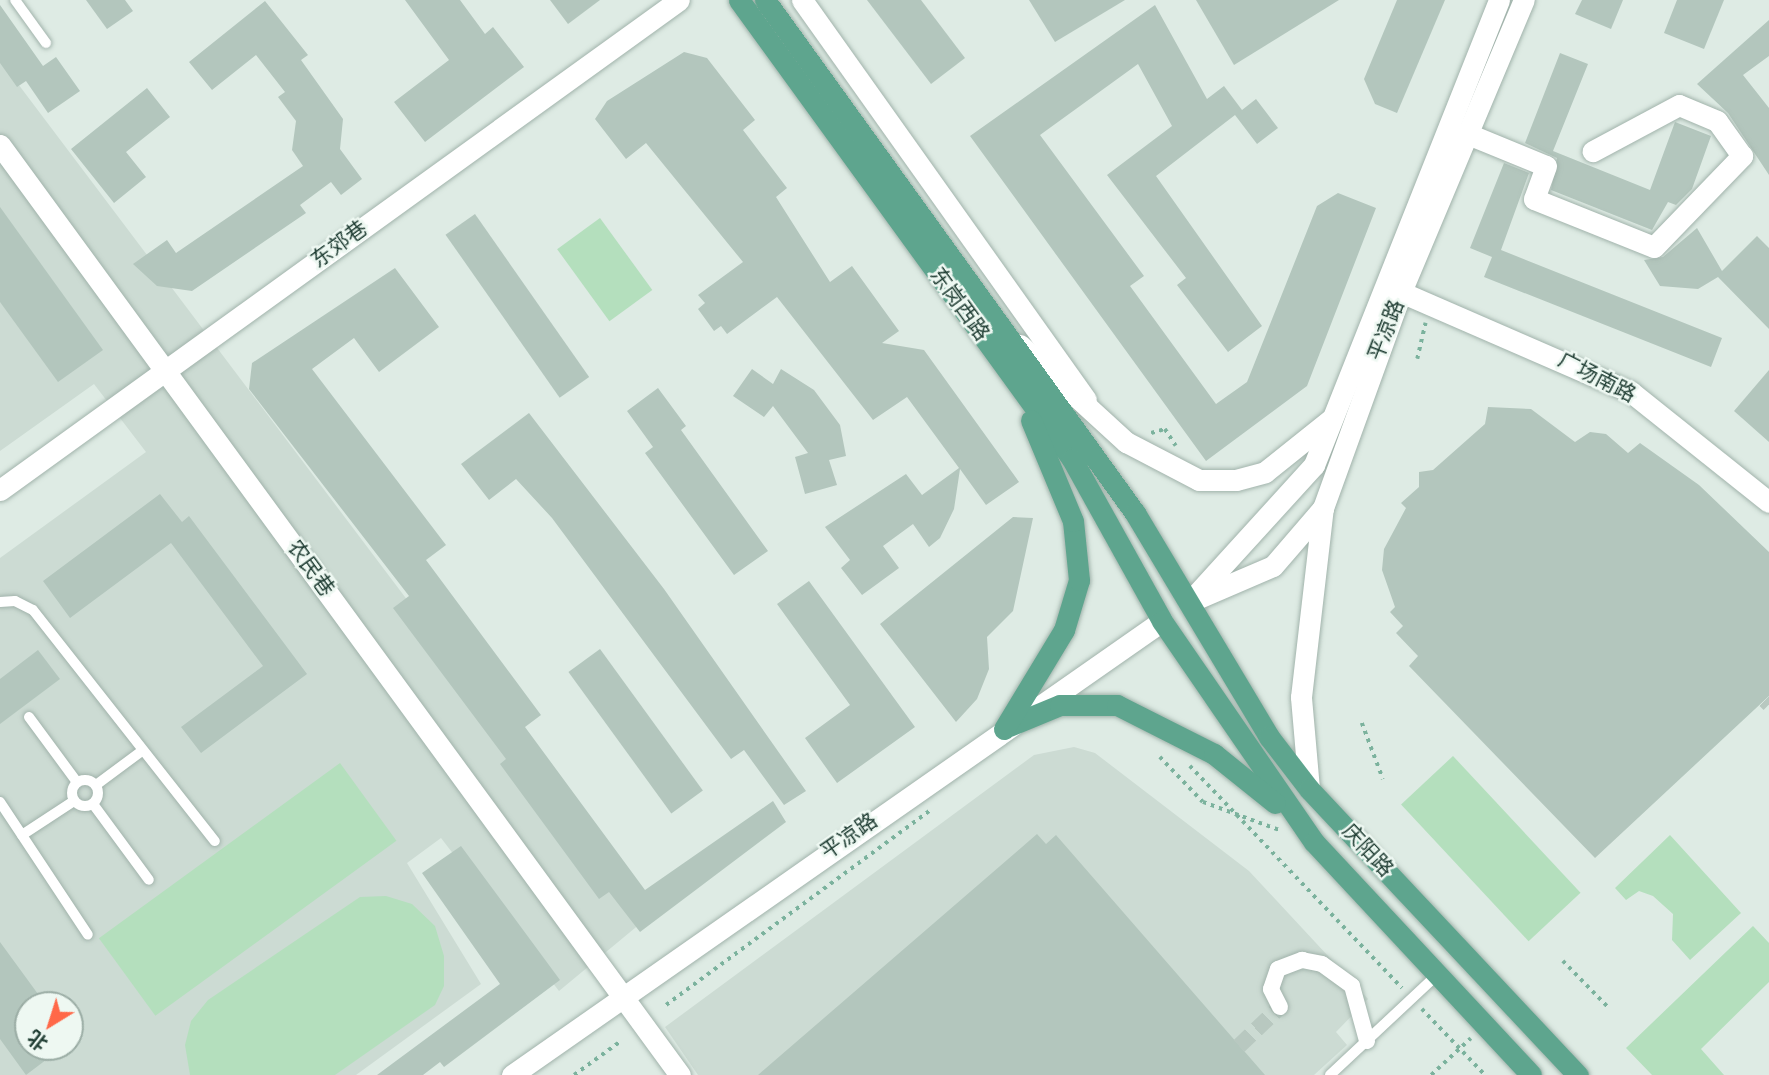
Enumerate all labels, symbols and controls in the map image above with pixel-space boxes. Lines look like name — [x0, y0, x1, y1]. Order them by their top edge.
street label: 东郊巷 — [306, 215, 372, 273]
street label: 东岗西路 — [925, 263, 995, 345]
street label: 平凉路 — [1363, 296, 1409, 364]
street label: 广场南路 — [1554, 347, 1640, 407]
street label: 农民巷 — [282, 535, 340, 601]
street label: 平凉路 — [816, 808, 882, 864]
street label: 庆阳路 — [1337, 818, 1399, 882]
north arrow — [14, 991, 84, 1061]
text: 北 — [23, 1026, 52, 1055]

